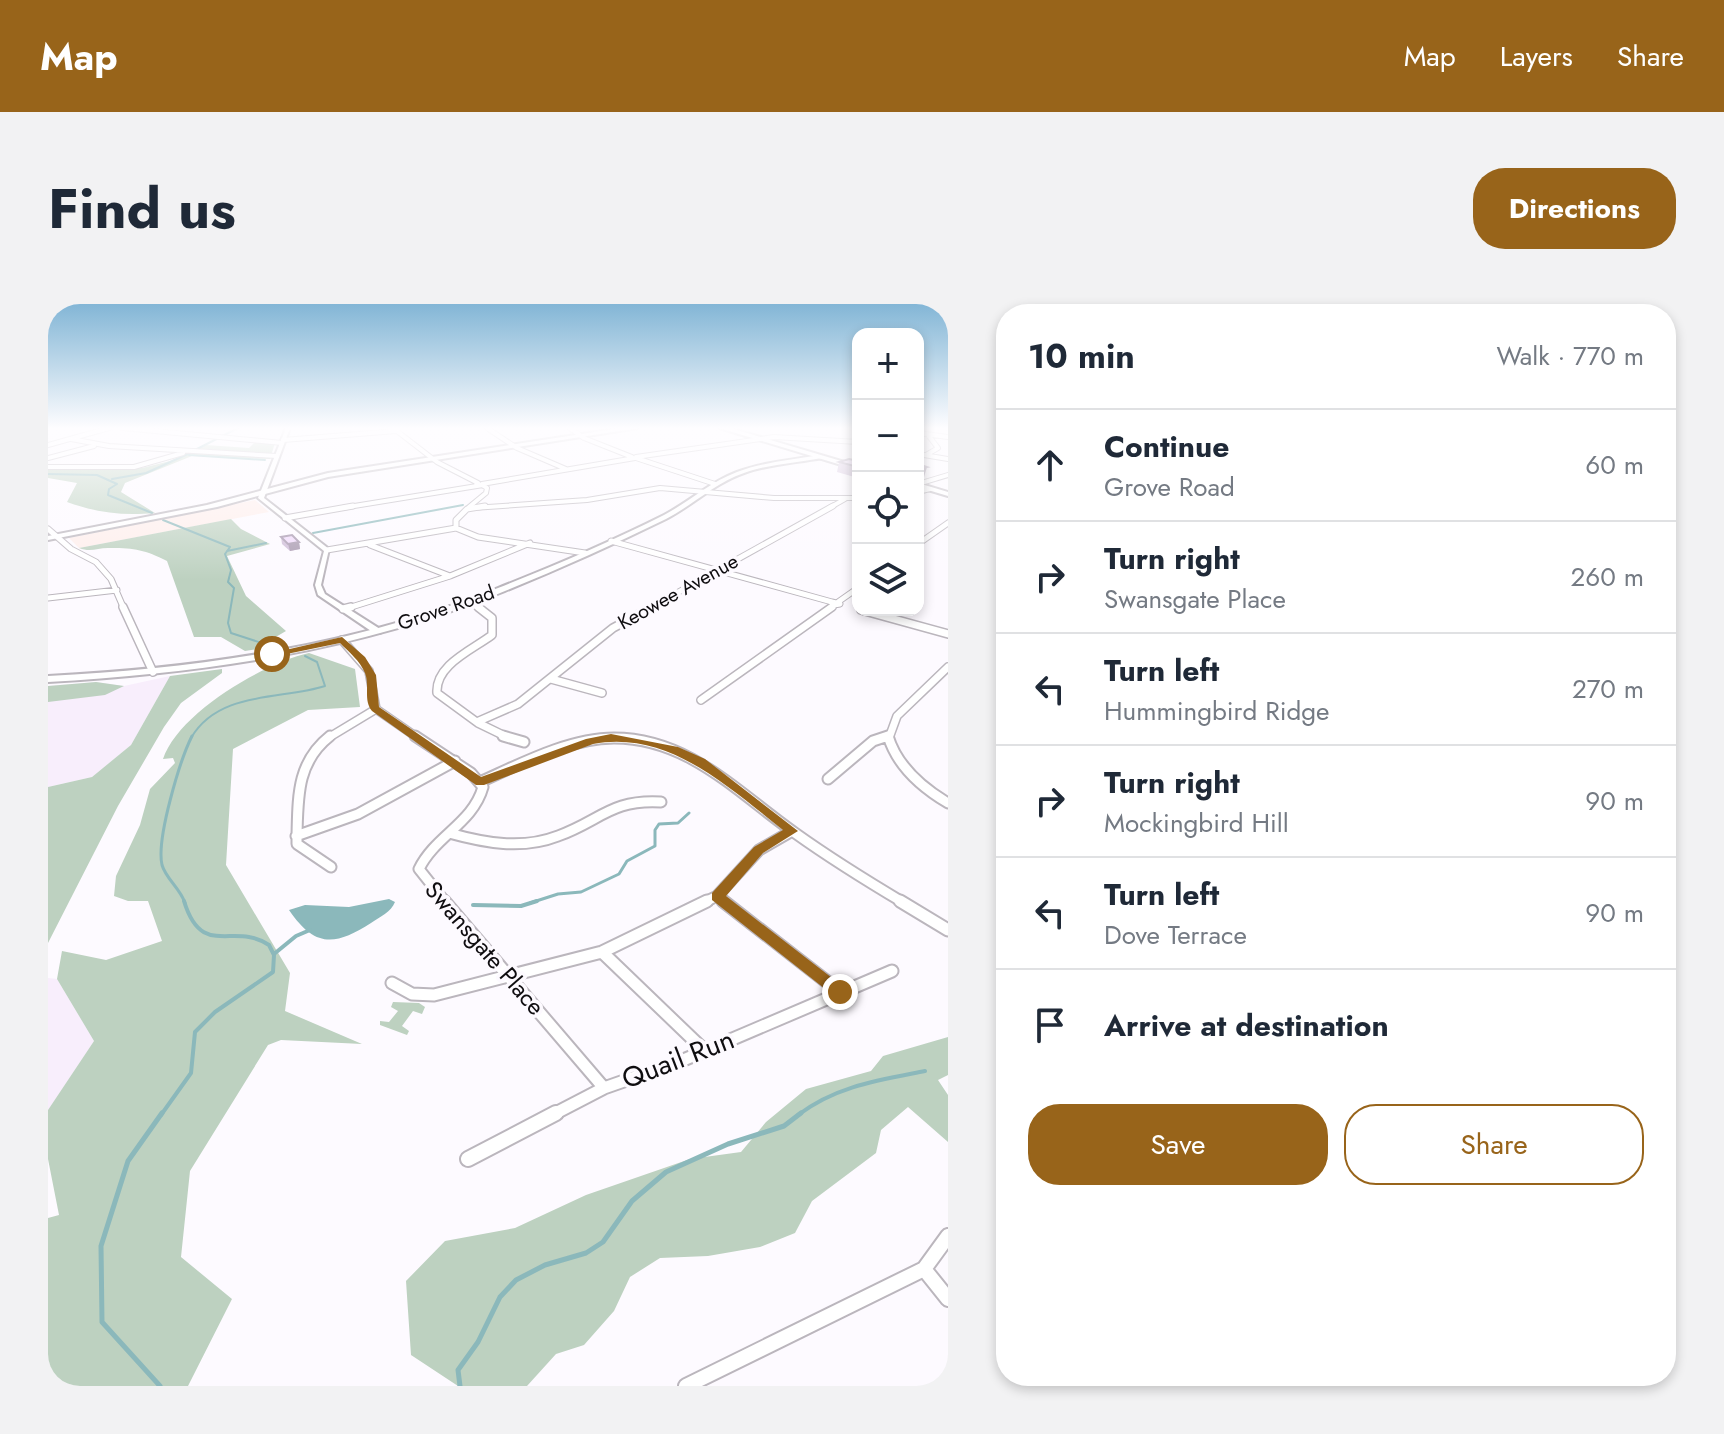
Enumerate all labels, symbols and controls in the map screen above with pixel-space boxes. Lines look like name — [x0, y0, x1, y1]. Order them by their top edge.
text: Map — [40, 29, 118, 84]
text: Map — [1404, 36, 1456, 77]
text: Layers — [1500, 36, 1573, 77]
text: Share — [1617, 36, 1684, 77]
text: Find us — [48, 168, 236, 249]
button: Directions — [1473, 168, 1676, 249]
map controls — [852, 328, 924, 616]
button: + — [852, 328, 924, 400]
text: 10 min — [1028, 332, 1135, 381]
text: Walk · 770 m — [1497, 337, 1644, 375]
button: − — [852, 400, 924, 472]
text: Continue — [1104, 425, 1230, 468]
icon: ahead — [1028, 443, 1072, 487]
text: 60 m — [1585, 446, 1644, 484]
text: Grove Road — [1104, 468, 1235, 506]
button: locate — [852, 472, 924, 544]
text: Turn right — [1104, 537, 1240, 580]
button: layers — [852, 544, 924, 616]
street label: Keowee Avenue — [612, 547, 744, 637]
icon: right — [1028, 555, 1072, 599]
text: 260 m — [1571, 558, 1644, 596]
street label: Grove Road — [394, 578, 498, 638]
text: Swansgate Place — [1104, 580, 1286, 618]
route start — [254, 636, 290, 672]
text: Turn left — [1104, 649, 1219, 692]
icon: left — [1028, 667, 1072, 711]
text: 270 m — [1572, 670, 1644, 708]
text: Hummingbird Ridge — [1104, 692, 1330, 730]
text: Turn right — [1104, 761, 1240, 804]
icon: right — [1028, 779, 1072, 823]
text: 90 m — [1585, 782, 1644, 820]
text: Mockingbird Hill — [1104, 804, 1289, 842]
street label: Swansgate Place — [417, 873, 553, 1023]
text: Turn left — [1104, 873, 1219, 916]
icon: left — [1028, 891, 1072, 935]
text: 90 m — [1585, 894, 1644, 932]
text: Dove Terrace — [1104, 916, 1247, 954]
route end — [822, 974, 858, 1010]
icon: arrive — [1028, 1003, 1072, 1047]
text: Arrive at destination — [1104, 1004, 1389, 1047]
street label: Quail Run — [616, 1019, 740, 1099]
button: Save — [1028, 1104, 1328, 1185]
button: Share — [1344, 1104, 1644, 1185]

